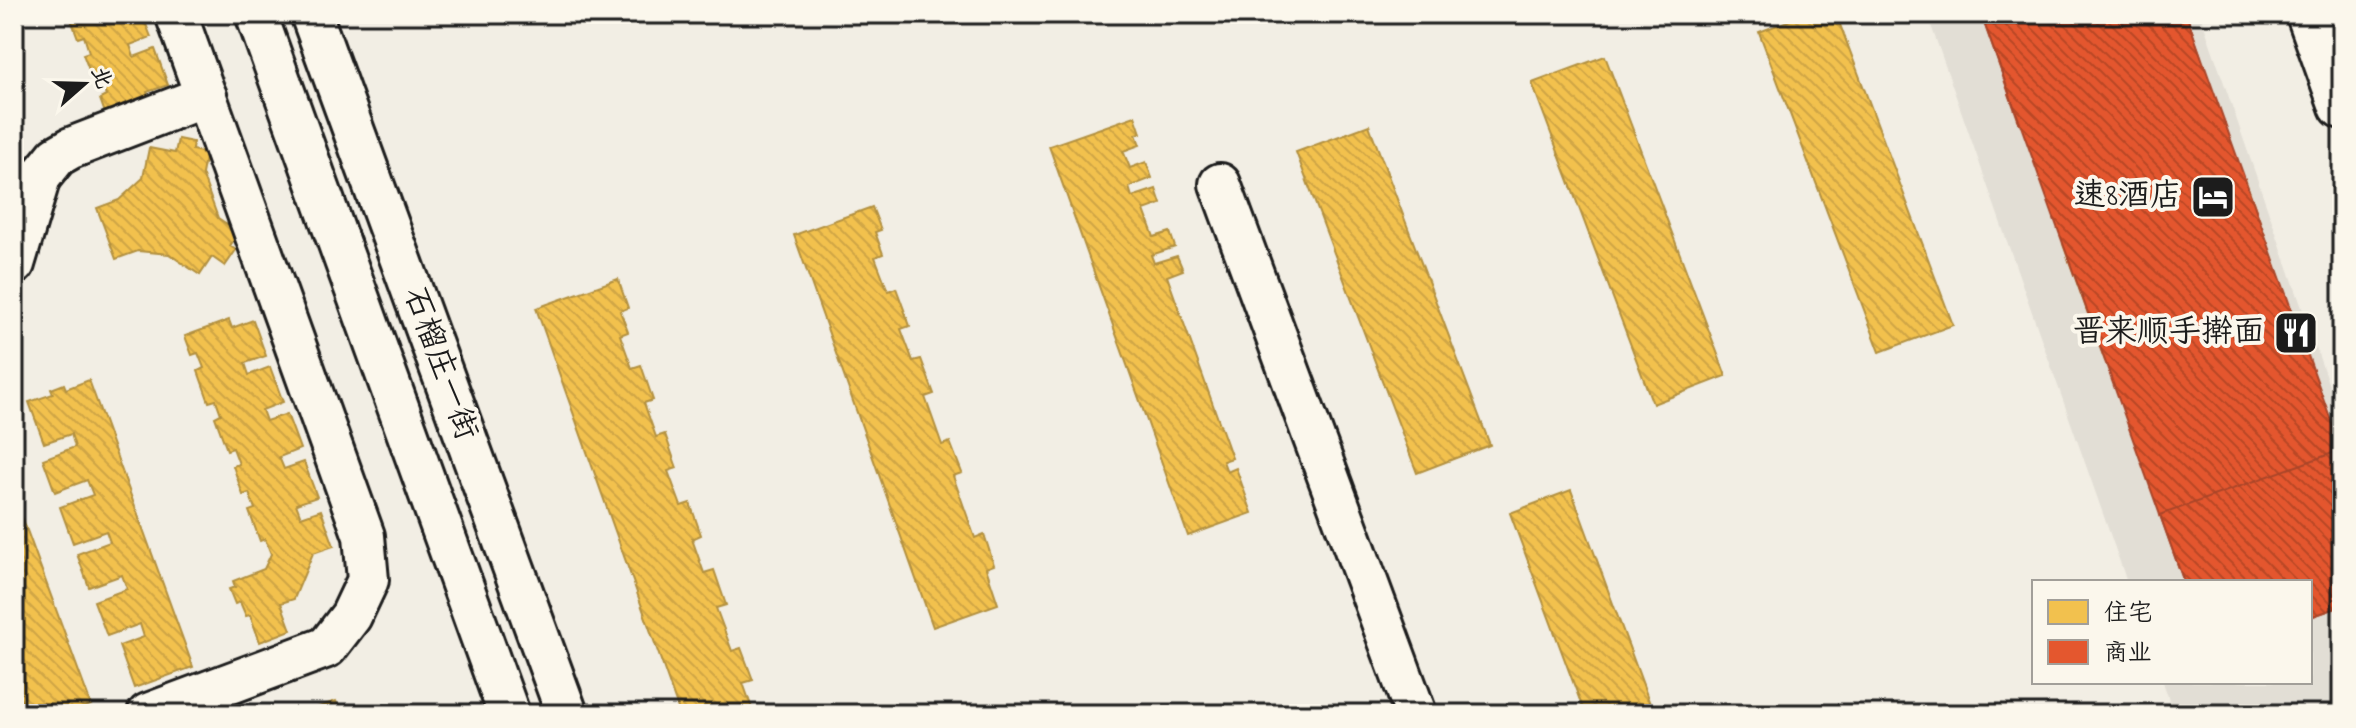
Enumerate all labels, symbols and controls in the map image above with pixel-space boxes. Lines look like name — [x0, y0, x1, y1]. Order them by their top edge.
north arrow — [44, 44, 124, 124]
text: 北 — [81, 62, 119, 94]
hotel icon: 速8酒店 — [2189, 173, 2237, 221]
place label: 速8酒店 — [2074, 174, 2182, 221]
street label: 石榴庄一街 — [390, 281, 488, 447]
restaurant icon: 晋来顺手擀面 — [2272, 309, 2320, 357]
place label: 晋来顺手擀面 — [2073, 310, 2265, 357]
legend — [2032, 580, 2312, 684]
text: 住宅 — [2104, 597, 2152, 632]
text: 商业 — [2104, 637, 2152, 672]

